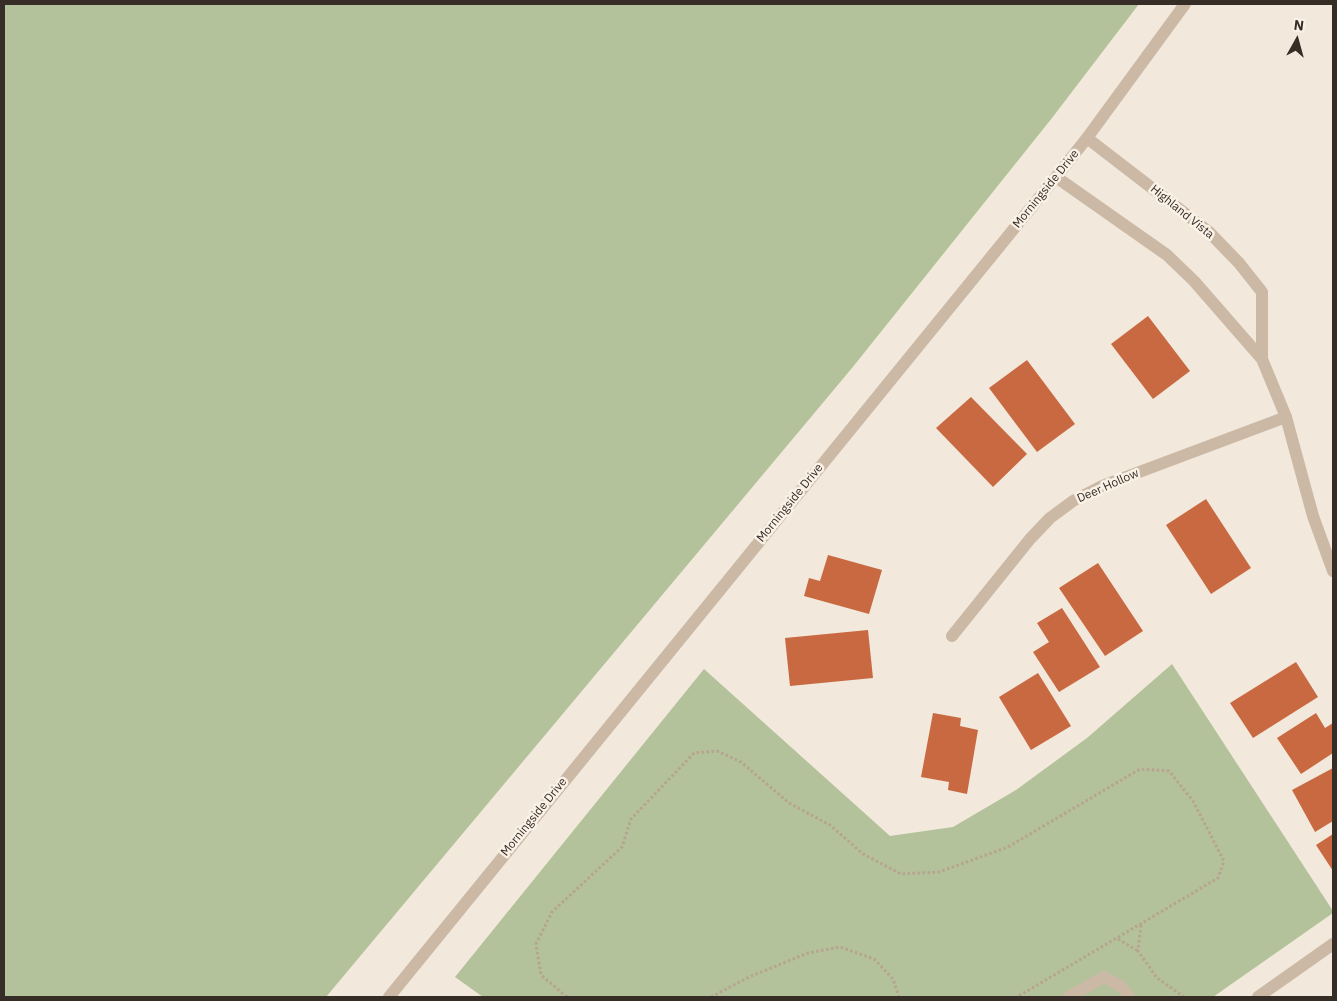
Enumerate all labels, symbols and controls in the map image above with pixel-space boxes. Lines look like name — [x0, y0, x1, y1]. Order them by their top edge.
north arrow — [1272, 15, 1322, 65]
text: N — [1293, 16, 1305, 35]
street label: Morningside Drive — [1010, 147, 1082, 231]
street label: Highland Vista — [1147, 182, 1217, 242]
street label: Morningside Drive — [754, 461, 826, 545]
street label: Deer Hollow — [1075, 466, 1141, 506]
street label: Morningside Drive — [498, 775, 570, 859]

